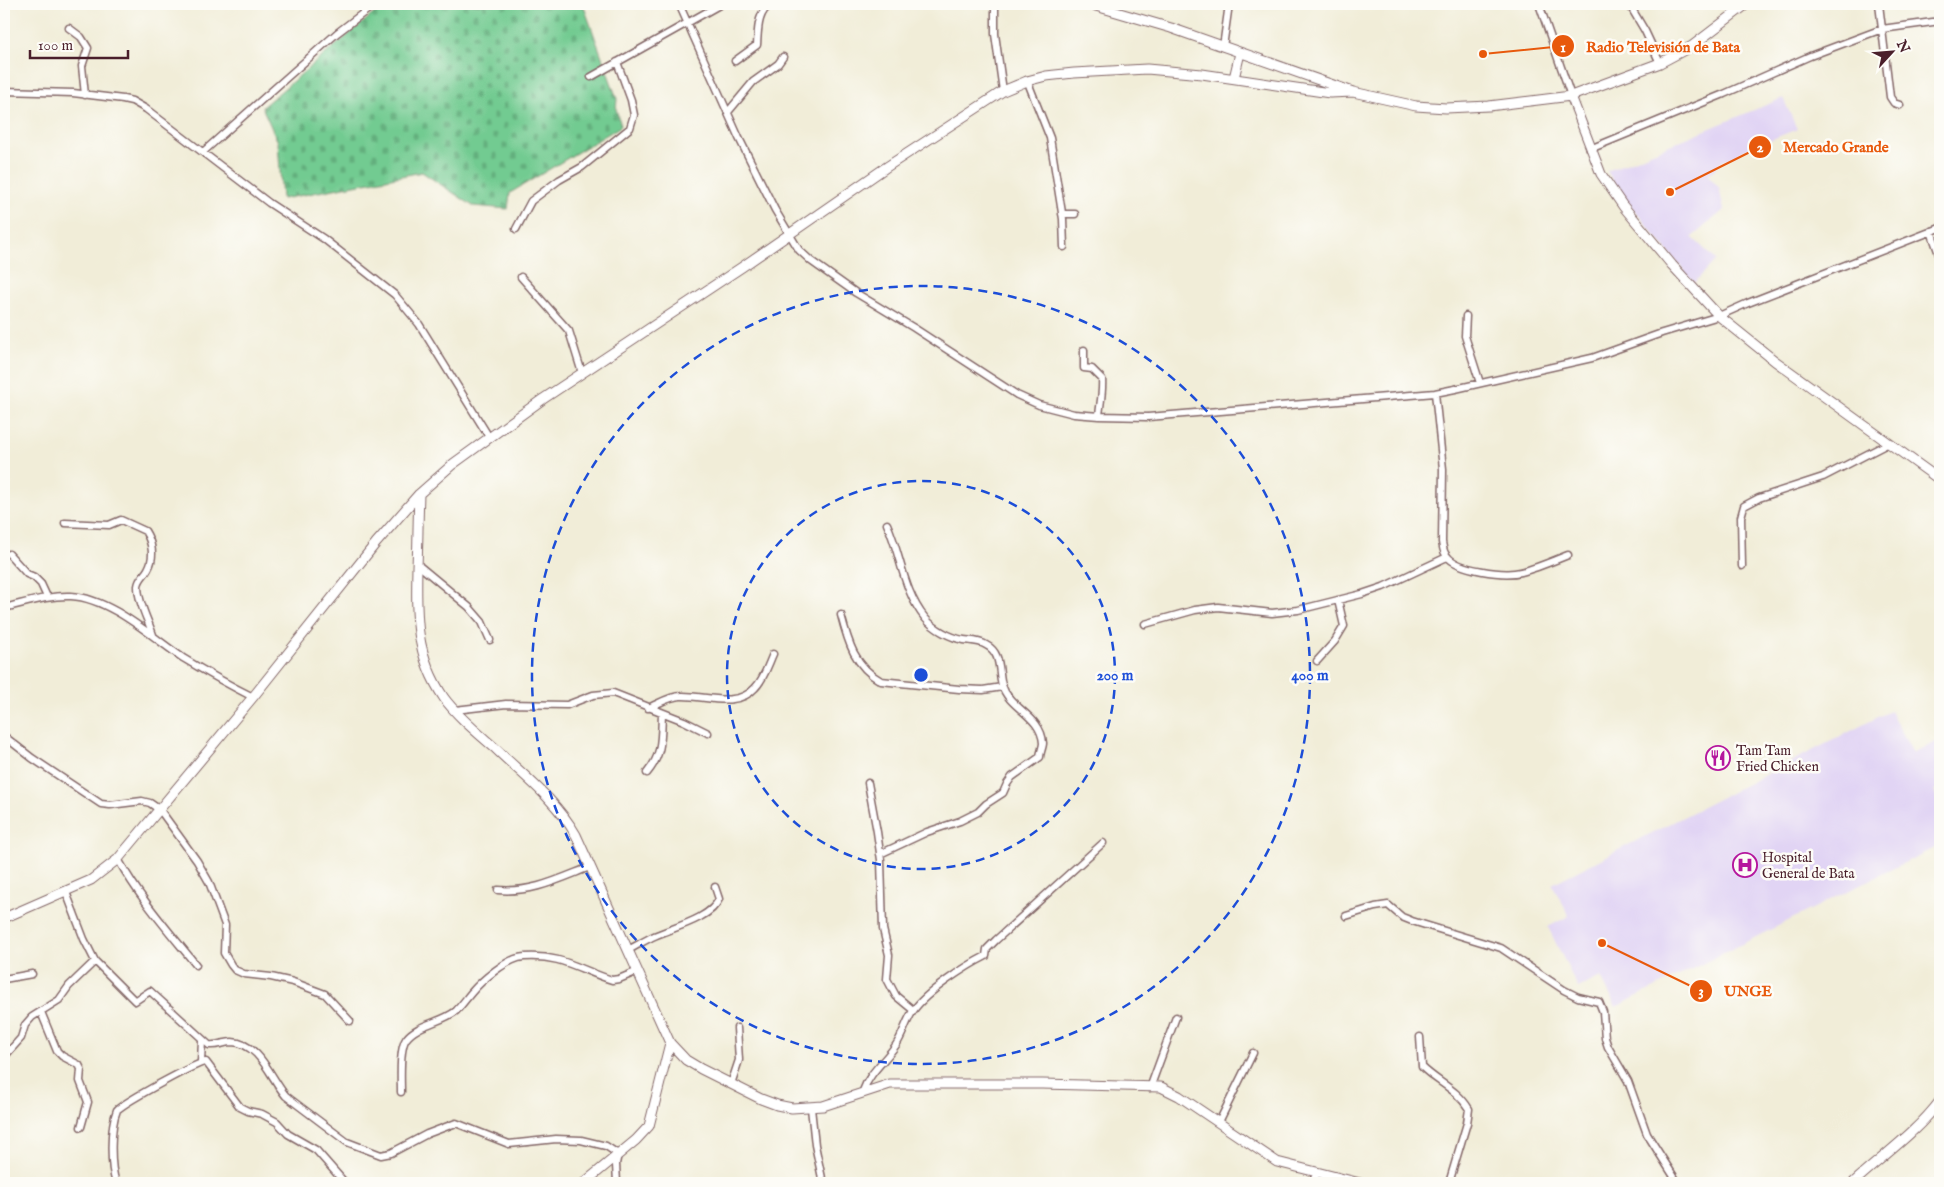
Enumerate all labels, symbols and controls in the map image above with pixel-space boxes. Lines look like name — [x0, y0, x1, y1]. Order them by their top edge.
scale bar — [30, 28, 128, 60]
north arrow — [1866, 28, 1916, 78]
callout: Radio Televisión de Bata — [1551, 31, 1750, 61]
text: 100 m — [38, 36, 74, 55]
text: N — [1892, 36, 1914, 56]
text: 1 — [1560, 38, 1566, 57]
text: Radio Televisión de Bata — [1586, 38, 1740, 57]
callout: Mercado Grande — [1748, 132, 1898, 162]
text: 2 — [1756, 138, 1764, 157]
text: Mercado Grande — [1783, 138, 1889, 157]
centre of rings — [912, 666, 930, 684]
text: 200 m — [1097, 666, 1134, 685]
text: 400 m — [1292, 666, 1329, 685]
place label: Tam Tam Fried Chicken — [1736, 742, 1819, 776]
restaurant icon: Tam Tam Fried Chicken — [1705, 745, 1731, 771]
place label: Hospital General de Bata — [1762, 849, 1856, 883]
hospital icon: Hospital General de Bata — [1732, 852, 1758, 878]
callout: UNGE — [1689, 976, 1782, 1006]
text: 3 — [1698, 982, 1704, 1001]
text: UNGE — [1723, 982, 1772, 1001]

